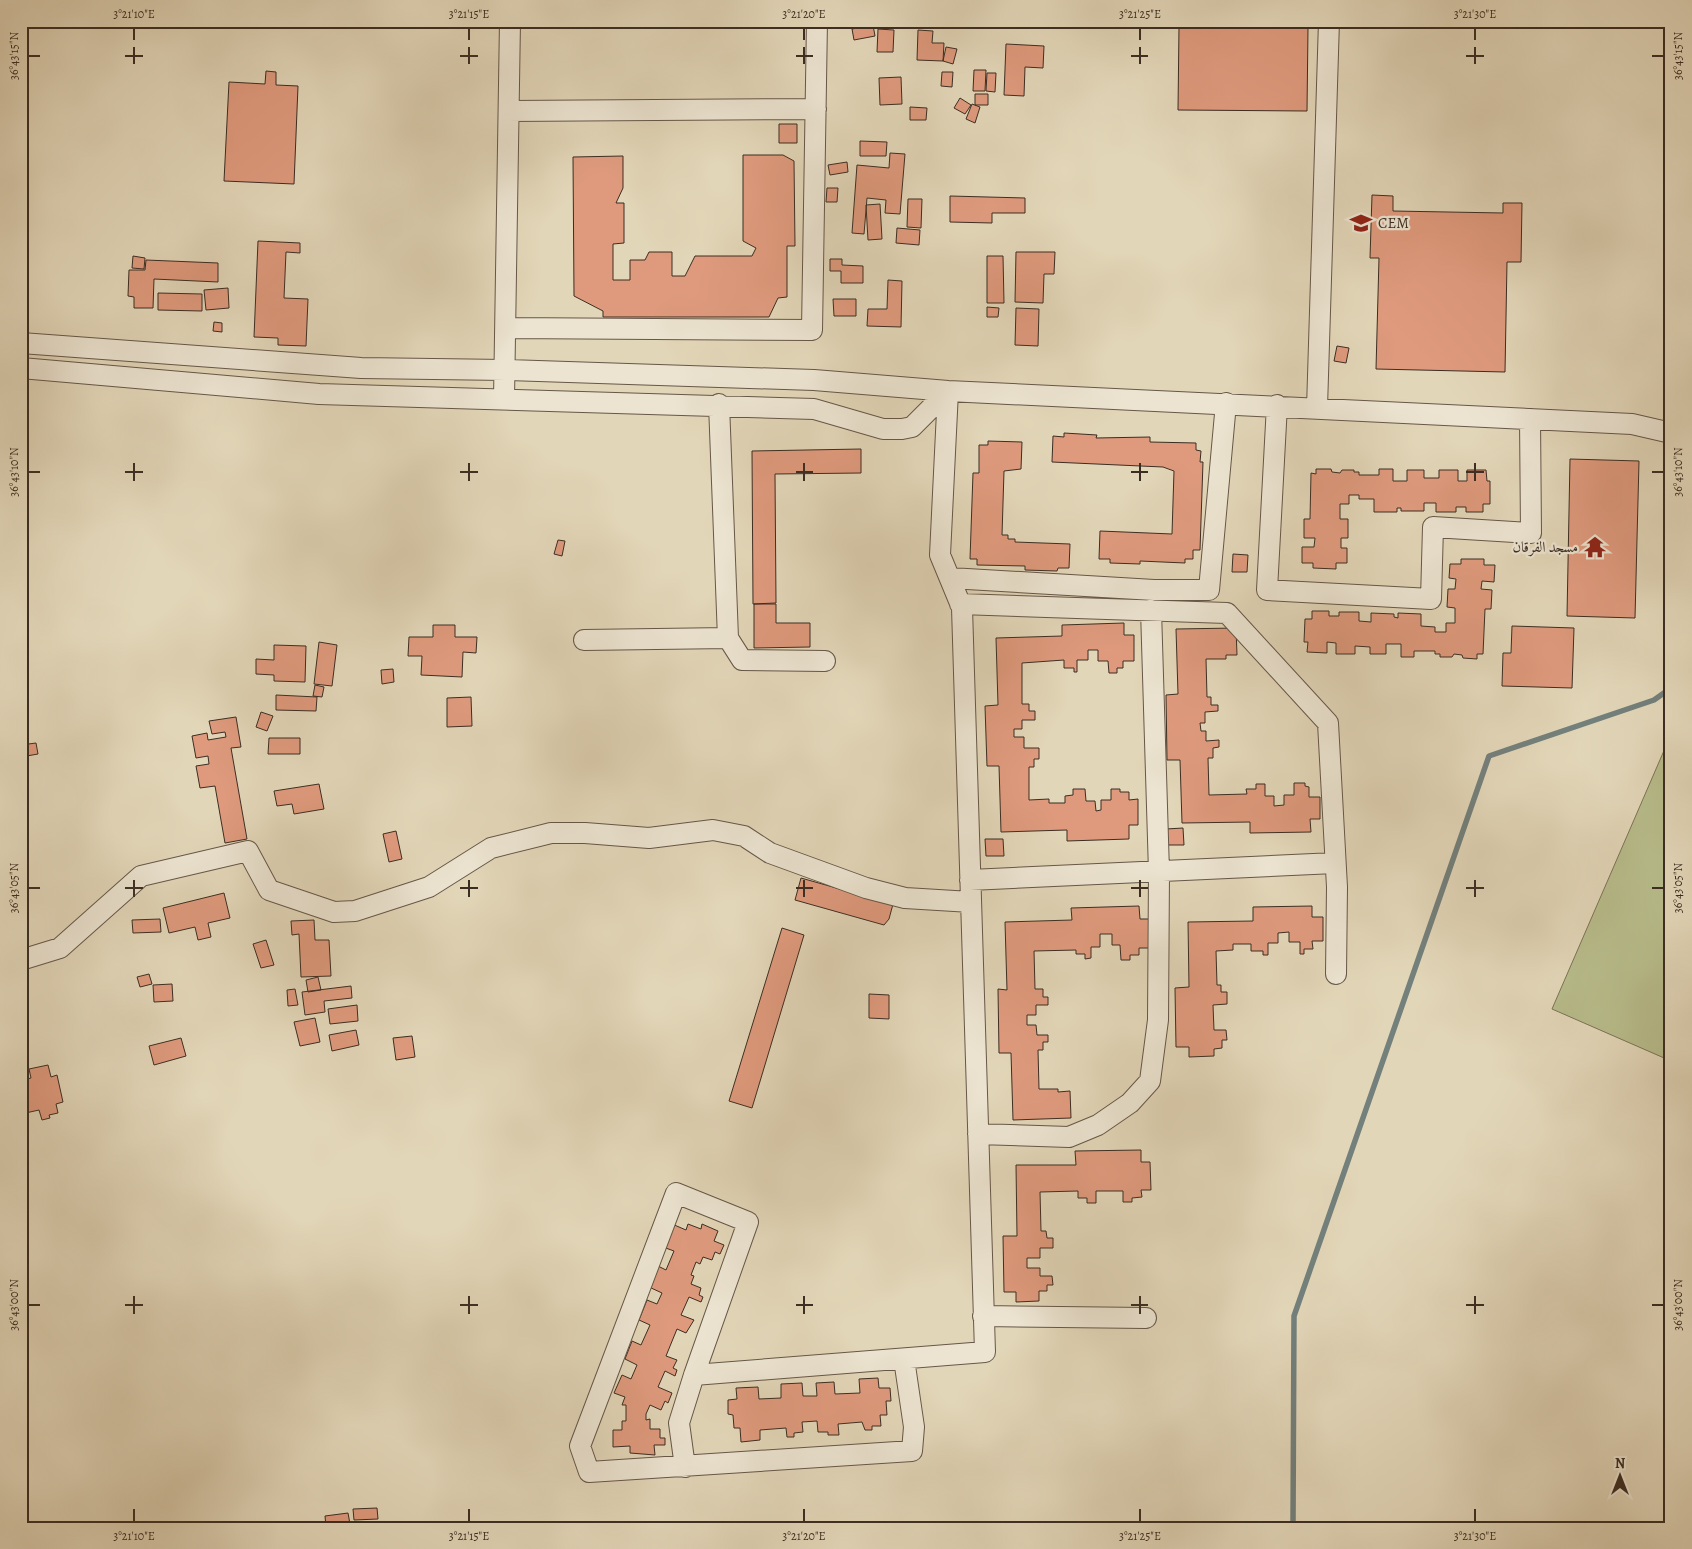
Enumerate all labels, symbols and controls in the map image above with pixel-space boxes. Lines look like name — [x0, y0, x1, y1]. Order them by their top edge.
text: 3°21'10"E — [113, 6, 155, 22]
text: 3°21'15"E — [449, 6, 489, 22]
text: 3°21'20"E — [782, 6, 826, 22]
text: 3°21'25"E — [1119, 6, 1161, 22]
text: 3°21'30"E — [1454, 6, 1496, 22]
text: 36°43'15"N — [6, 32, 22, 80]
text: 36°43'15"N — [1670, 32, 1686, 80]
school or university icon: CEM — [1348, 210, 1374, 236]
place label: CEM — [1378, 213, 1409, 233]
text: 36°43'10"N — [6, 447, 22, 497]
text: 36°43'10"N — [1670, 447, 1686, 497]
temple icon: مسجد الفرقان — [1582, 534, 1608, 560]
place label: مسجد الفرقان — [1512, 537, 1578, 557]
text: 36°43'05"N — [6, 862, 22, 913]
text: 36°43'05"N — [1670, 862, 1686, 913]
text: 36°43'00"N — [6, 1279, 22, 1331]
text: 36°43'00"N — [1670, 1279, 1686, 1331]
north arrow — [1594, 1452, 1644, 1502]
text: N — [1615, 1454, 1625, 1473]
text: 3°21'10"E — [113, 1528, 155, 1544]
text: 3°21'15"E — [449, 1528, 489, 1544]
text: 3°21'20"E — [782, 1528, 826, 1544]
text: 3°21'25"E — [1119, 1528, 1161, 1544]
text: 3°21'30"E — [1454, 1528, 1496, 1544]

